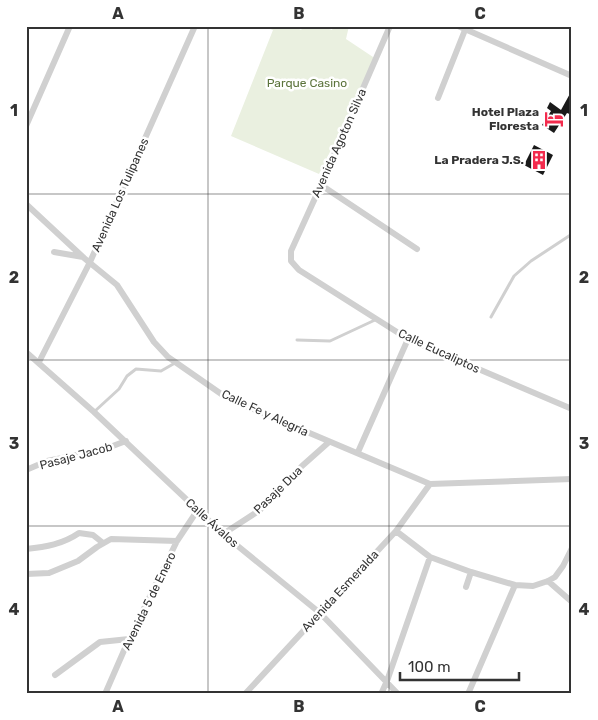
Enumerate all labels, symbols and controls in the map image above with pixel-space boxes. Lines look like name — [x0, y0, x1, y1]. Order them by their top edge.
text: A — [112, 4, 124, 23]
text: B — [293, 4, 305, 23]
text: C — [474, 4, 486, 23]
park label: Parque Casino — [267, 76, 347, 90]
street label: Avenida Agoton Silva — [309, 87, 369, 199]
text: 1 — [10, 101, 18, 120]
text: 1 — [580, 101, 588, 120]
place label: Hotel Plaza Floresta — [472, 105, 539, 133]
hotel icon: Hotel Plaza Floresta — [543, 108, 565, 130]
street label: Avenida Los Tulipanes — [89, 136, 151, 254]
building icon: La Pradera J.S. — [528, 149, 550, 171]
place label: La Pradera J.S. — [434, 153, 524, 167]
text: 2 — [9, 268, 19, 287]
text: 2 — [579, 268, 589, 287]
street label: Calle Eucaliptos — [396, 326, 482, 376]
street label: Calle Fe y Alegría — [219, 387, 311, 439]
text: 3 — [9, 434, 19, 453]
text: 3 — [579, 434, 589, 453]
street label: Pasaje Jacob — [38, 440, 114, 472]
street label: Pasaje Dua — [251, 463, 305, 517]
street label: Calle Ávalos — [183, 496, 241, 550]
street label: Avenida Esmeralda — [299, 547, 381, 635]
street label: Avenida 5 de Enero — [119, 550, 179, 652]
text: 4 — [9, 600, 20, 619]
text: 4 — [579, 600, 590, 619]
scale bar — [400, 650, 519, 682]
text: 100 m — [408, 658, 450, 676]
text: A — [112, 697, 124, 716]
text: B — [293, 697, 305, 716]
text: C — [474, 697, 486, 716]

